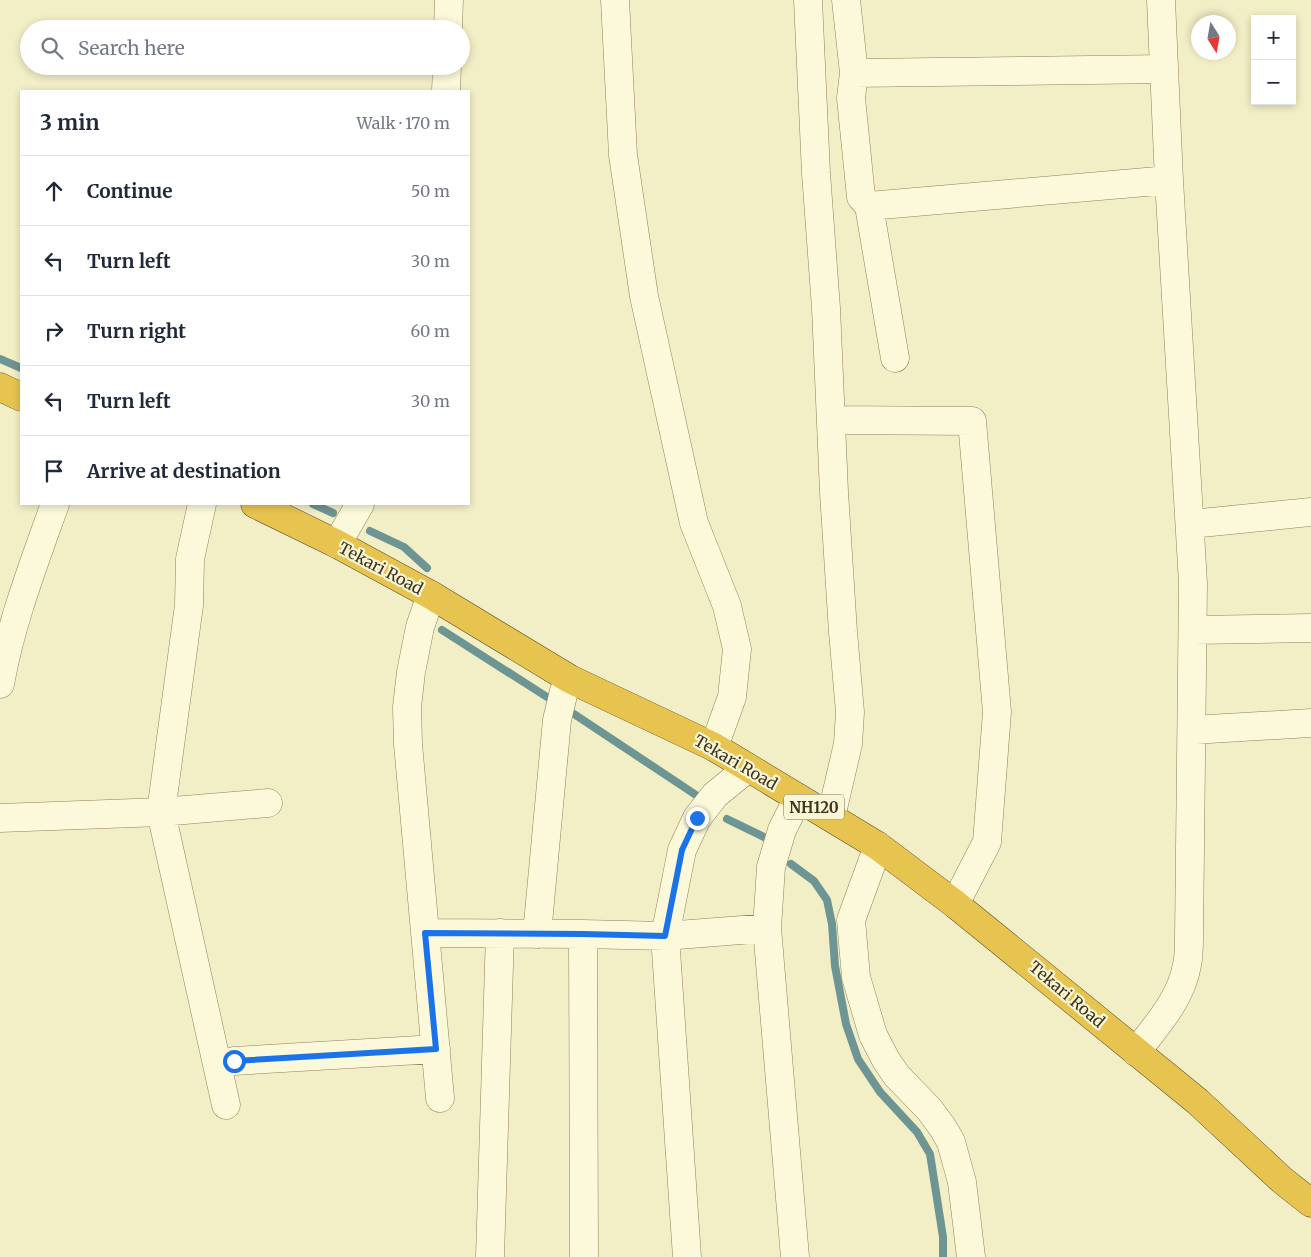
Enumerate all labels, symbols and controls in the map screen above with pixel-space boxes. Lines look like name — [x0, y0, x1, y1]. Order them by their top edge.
north arrow — [1191, 15, 1236, 60]
map controls — [1251, 15, 1296, 105]
button: + — [1251, 15, 1296, 60]
search box — [20, 20, 470, 75]
icon: search — [38, 34, 66, 62]
text: Search here — [78, 36, 185, 60]
button: − — [1251, 60, 1296, 105]
text: 3 min — [40, 109, 99, 136]
text: Walk · 170 m — [357, 113, 450, 133]
icon: ahead — [40, 177, 68, 205]
text: Continue — [87, 179, 173, 203]
text: 50 m — [411, 181, 450, 201]
icon: left — [40, 247, 68, 275]
text: Turn left — [87, 249, 171, 273]
text: 30 m — [411, 251, 450, 271]
icon: right — [40, 317, 68, 345]
text: Turn right — [87, 319, 186, 343]
text: 60 m — [410, 321, 450, 341]
icon: left — [40, 387, 68, 415]
text: Turn left — [87, 389, 171, 413]
text: 30 m — [411, 391, 450, 411]
icon: arrive — [40, 457, 68, 485]
text: Arrive at destination — [87, 459, 281, 483]
street label: Tekari Road — [335, 537, 427, 599]
street label: Tekari Road — [691, 730, 781, 794]
road number: NH120 — [784, 794, 844, 820]
route end — [686, 807, 709, 830]
street label: Tekari Road — [1025, 957, 1109, 1032]
route start — [223, 1050, 246, 1073]

